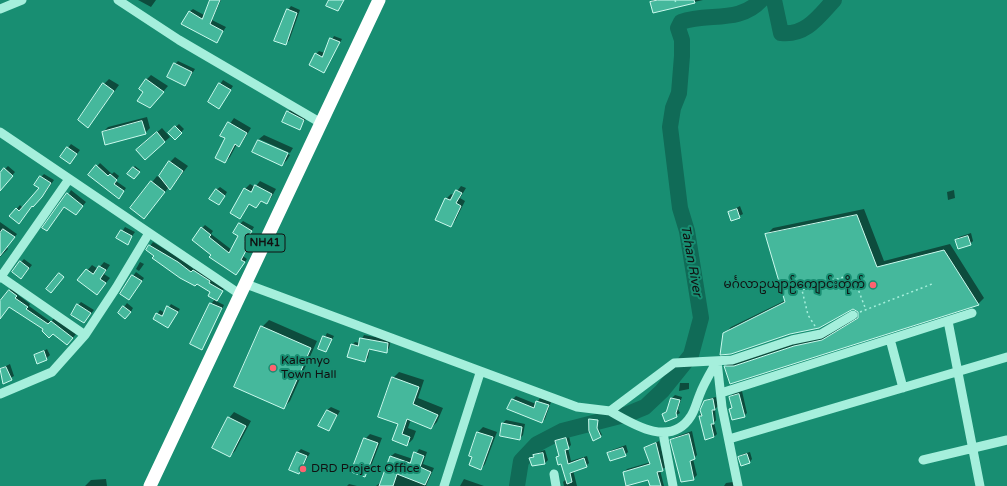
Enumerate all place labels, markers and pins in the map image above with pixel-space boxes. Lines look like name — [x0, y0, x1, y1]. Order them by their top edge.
place label: မင်္ဂလာဥယျာဉ်ကျောင်းတိုက် — [724, 278, 865, 292]
marker: မင်္ဂလာဥယျာဉ်ကျောင်းတိုက် — [868, 280, 878, 290]
place label: Kalemyo Town Hall — [281, 354, 336, 382]
marker: Kalemyo Town Hall — [268, 363, 278, 373]
place label: DRD Project Office — [311, 462, 420, 476]
marker: DRD Project Office — [298, 464, 308, 474]

